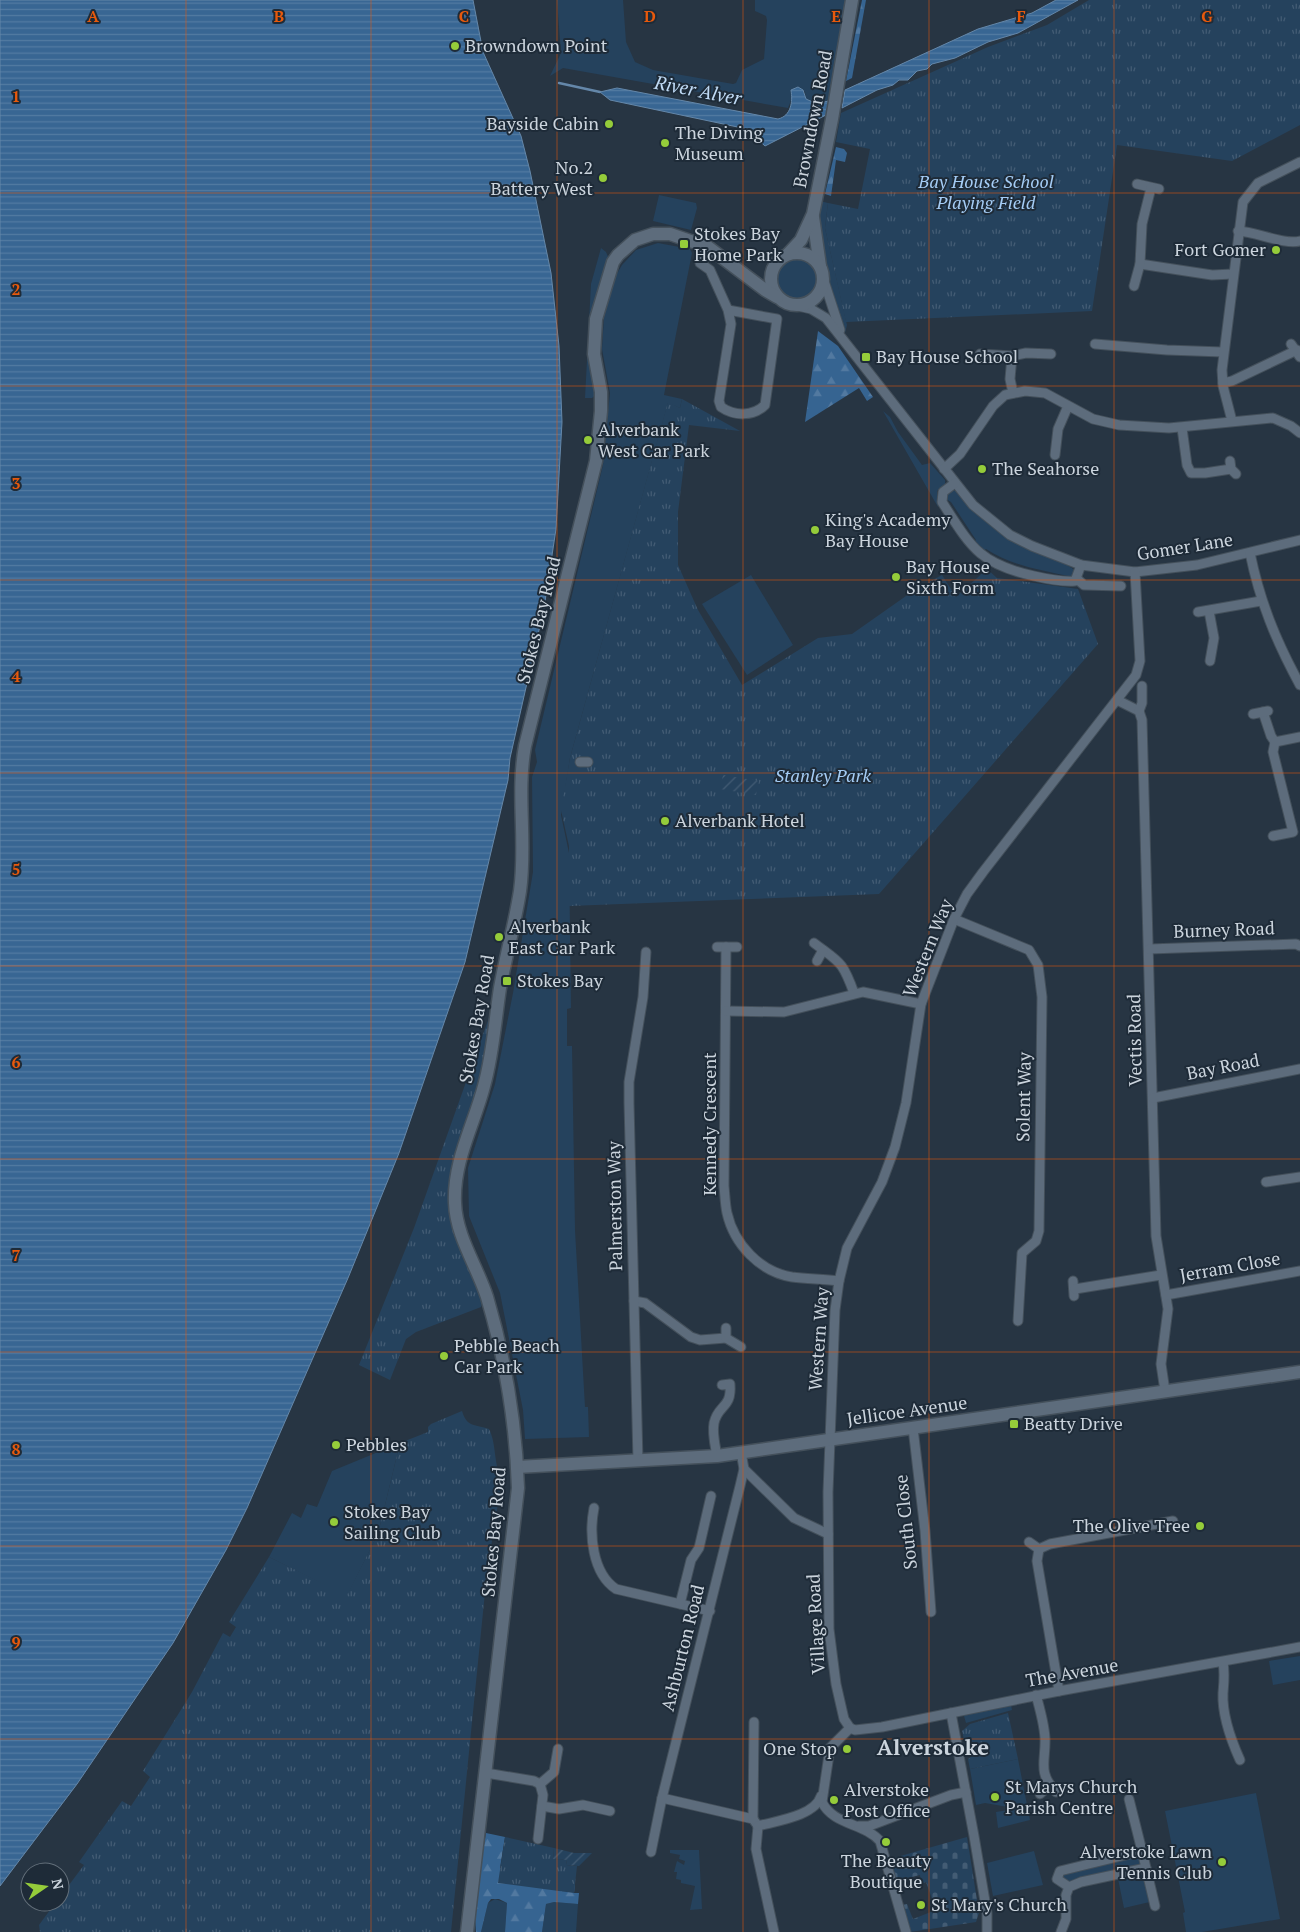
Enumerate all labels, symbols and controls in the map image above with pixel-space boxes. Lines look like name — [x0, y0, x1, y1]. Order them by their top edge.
text: A — [87, 5, 99, 27]
text: B — [274, 5, 284, 27]
text: C — [459, 5, 469, 27]
text: D — [644, 5, 656, 27]
text: E — [831, 5, 841, 27]
text: F — [1016, 5, 1026, 27]
text: G — [1201, 5, 1213, 27]
place label: Browndown Point — [465, 33, 608, 57]
marker: Browndown Point — [449, 40, 461, 52]
street label: Browndown Road — [787, 48, 837, 190]
water label: River Alver — [652, 69, 744, 110]
text: 1 — [11, 85, 21, 107]
place label: Bayside Cabin — [487, 111, 599, 135]
marker: Bayside Cabin — [603, 118, 615, 130]
place label: The Diving Museum — [675, 120, 764, 165]
marker: The Diving Museum — [659, 137, 671, 149]
place label: No.2 Battery West — [491, 155, 593, 200]
park label: Bay House School Playing Field — [917, 169, 1054, 214]
marker: No.2 Battery West — [597, 172, 609, 184]
place label: Stokes Bay Home Park — [694, 221, 783, 266]
place label: Fort Gomer — [1174, 237, 1266, 261]
marker: Stokes Bay Home Park — [678, 238, 690, 250]
marker: Fort Gomer — [1270, 244, 1282, 256]
text: 2 — [11, 278, 21, 300]
place label: Bay House School — [876, 344, 1018, 368]
marker: Bay House School — [860, 351, 872, 363]
place label: Alverbank West Car Park — [598, 417, 710, 462]
marker: Alverbank West Car Park — [582, 434, 594, 446]
place label: The Seahorse — [992, 456, 1099, 480]
marker: The Seahorse — [976, 463, 988, 475]
text: 3 — [11, 472, 21, 494]
place label: King's Academy Bay House — [825, 507, 951, 552]
marker: King's Academy Bay House — [809, 524, 821, 536]
street label: Gomer Lane — [1135, 527, 1235, 565]
street label: Stokes Bay Road — [511, 554, 565, 686]
place label: Bay House Sixth Form — [906, 554, 995, 599]
marker: Bay House Sixth Form — [890, 571, 902, 583]
text: 4 — [11, 665, 21, 687]
park label: Stanley Park — [775, 763, 872, 787]
place label: Alverbank Hotel — [675, 808, 805, 832]
marker: Alverbank Hotel — [659, 815, 671, 827]
text: 5 — [11, 858, 21, 880]
street label: Western Way — [896, 894, 958, 1000]
place label: Alverbank East Car Park — [509, 914, 616, 959]
street label: Burney Road — [1173, 915, 1275, 943]
marker: Alverbank East Car Park — [493, 931, 505, 943]
street label: Stokes Bay Road — [453, 953, 499, 1085]
place label: Stokes Bay — [517, 968, 604, 992]
marker: Stokes Bay — [501, 975, 513, 987]
street label: Vectis Road — [1121, 994, 1147, 1086]
street label: Bay Road — [1184, 1047, 1261, 1085]
text: 6 — [11, 1051, 21, 1073]
street label: Solent Way — [1010, 1051, 1036, 1142]
street label: Kennedy Crescent — [697, 1052, 721, 1196]
street label: Palmerston Way — [601, 1140, 627, 1271]
text: 7 — [11, 1244, 21, 1266]
street label: Jerram Close — [1178, 1245, 1282, 1287]
street label: Western Way — [802, 1285, 834, 1392]
place label: Pebble Beach Car Park — [454, 1333, 560, 1378]
marker: Pebble Beach Car Park — [438, 1350, 450, 1362]
street label: Jellicoe Avenue — [845, 1390, 969, 1430]
place label: Beatty Drive — [1024, 1411, 1123, 1435]
marker: Beatty Drive — [1008, 1418, 1020, 1430]
place label: Pebbles — [346, 1432, 407, 1456]
text: 8 — [11, 1438, 21, 1460]
marker: Pebbles — [330, 1439, 342, 1451]
street label: Stokes Bay Road — [475, 1466, 511, 1598]
street label: South Close — [888, 1473, 922, 1571]
place label: Stokes Bay Sailing Club — [344, 1499, 441, 1544]
place label: The Olive Tree — [1073, 1513, 1190, 1537]
marker: Stokes Bay Sailing Club — [328, 1516, 340, 1528]
marker: The Olive Tree — [1194, 1520, 1206, 1532]
street label: Village Road — [800, 1573, 830, 1675]
street label: Ashburton Road — [655, 1582, 709, 1714]
text: 9 — [11, 1631, 21, 1653]
street label: The Avenue — [1024, 1652, 1120, 1692]
district label: Alverstoke — [877, 1732, 989, 1761]
place label: One Stop — [763, 1736, 837, 1760]
marker: One Stop — [841, 1743, 853, 1755]
place label: St Marys Church Parish Centre — [1005, 1774, 1138, 1819]
place label: Alverstoke Post Office — [844, 1777, 930, 1822]
marker: St Marys Church Parish Centre — [989, 1791, 1001, 1803]
marker: Alverstoke Post Office — [828, 1794, 840, 1806]
marker: The Beauty Boutique — [880, 1836, 892, 1848]
place label: Alverstoke Lawn Tennis Club — [1080, 1839, 1212, 1884]
place label: The Beauty Boutique — [841, 1848, 932, 1893]
marker: Alverstoke Lawn Tennis Club — [1216, 1856, 1228, 1868]
north arrow — [20, 1862, 70, 1912]
text: N — [48, 1877, 69, 1892]
place label: St Mary's Church — [931, 1892, 1067, 1916]
marker: St Mary's Church — [915, 1899, 927, 1911]

